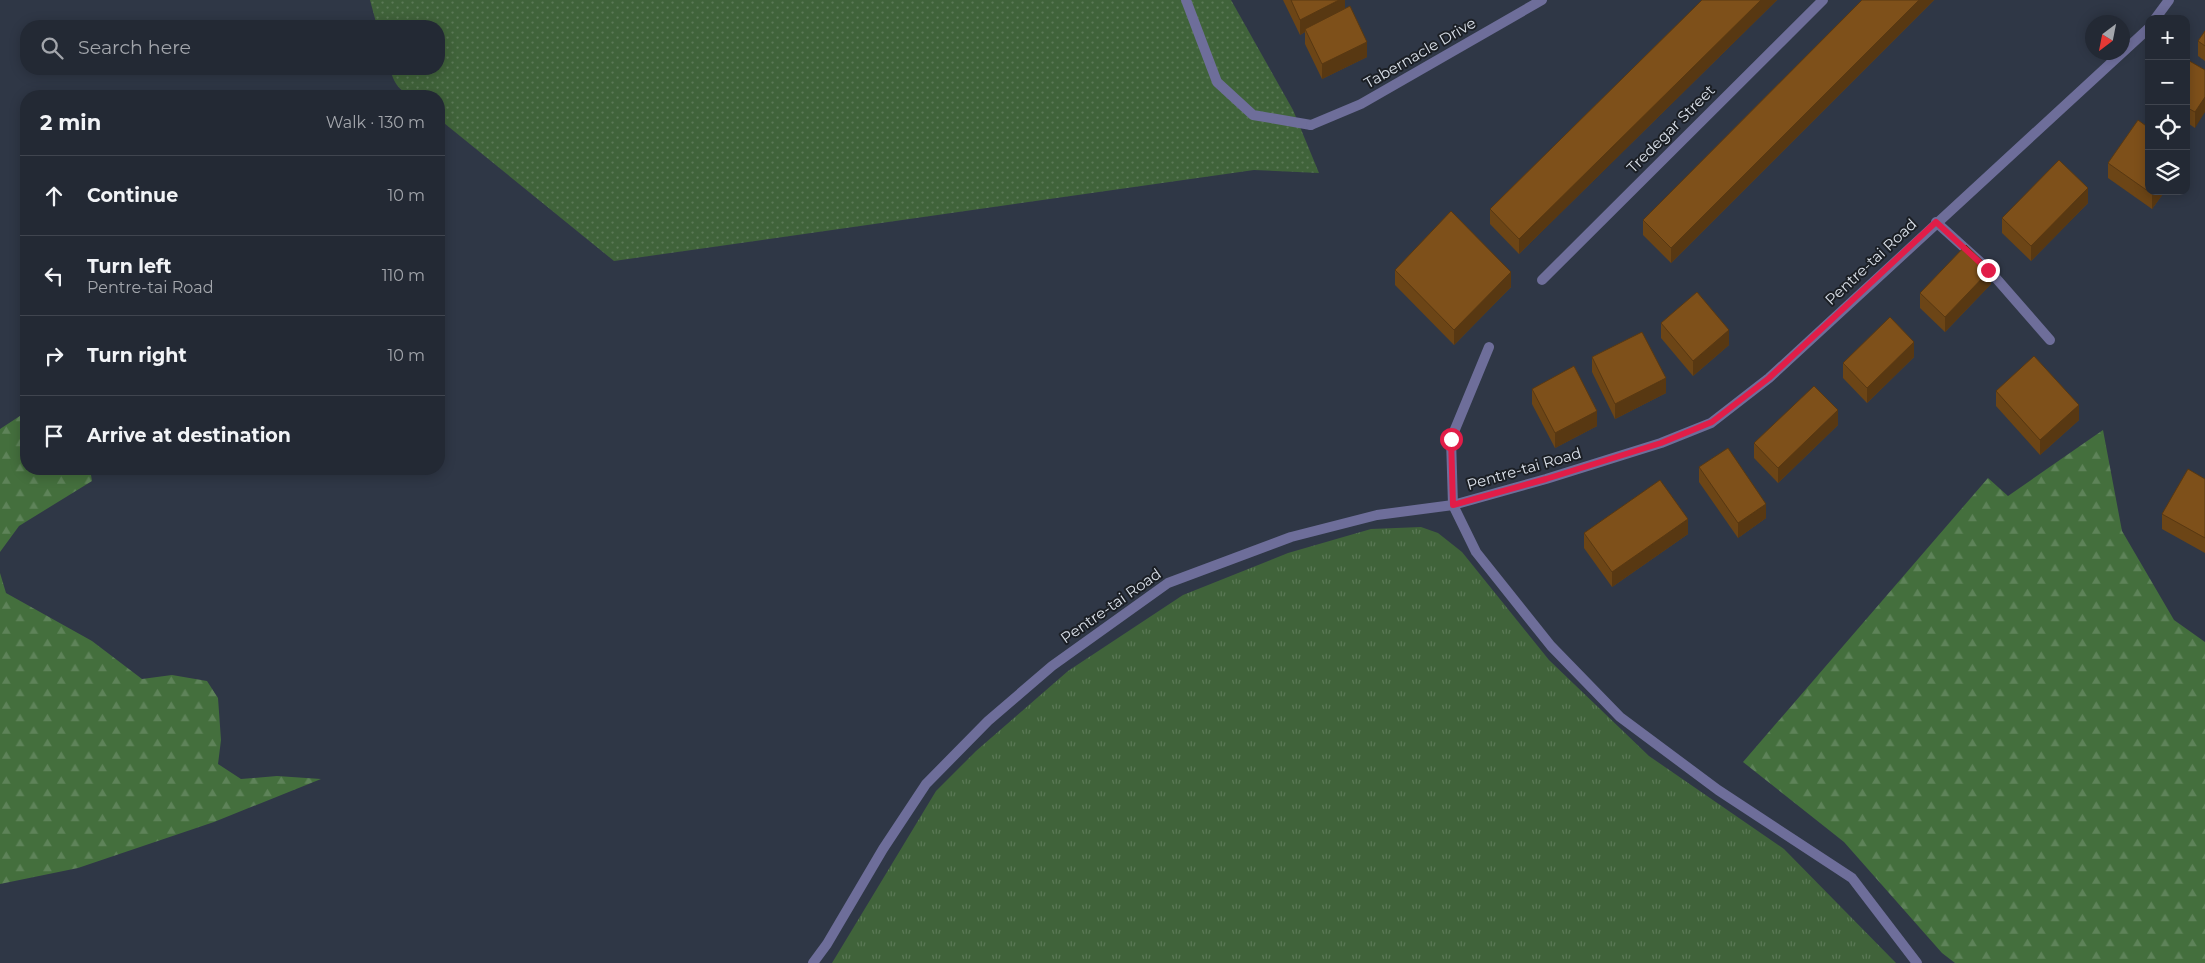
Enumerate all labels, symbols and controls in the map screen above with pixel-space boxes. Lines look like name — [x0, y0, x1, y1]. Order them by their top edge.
street label: Tabernacle Drive — [1361, 13, 1479, 92]
north arrow — [2085, 15, 2130, 60]
map controls — [2145, 15, 2190, 195]
button: + — [2145, 15, 2190, 60]
search box — [20, 20, 445, 75]
icon: search — [38, 34, 66, 62]
text: Search here — [78, 36, 191, 59]
button: − — [2145, 60, 2190, 105]
street label: Tredegar Street — [1623, 81, 1719, 177]
button: locate — [2145, 105, 2190, 150]
text: 2 min — [40, 110, 101, 135]
text: Walk · 130 m — [326, 113, 425, 132]
button: layers — [2145, 150, 2190, 195]
icon: ahead — [40, 182, 68, 210]
text: Continue — [87, 184, 178, 207]
text: 10 m — [387, 186, 425, 205]
street label: Pentre-tai Road — [1821, 214, 1921, 309]
text: Turn left — [87, 255, 172, 278]
route end — [1977, 259, 2000, 282]
icon: left — [40, 262, 68, 290]
text: 110 m — [382, 266, 425, 285]
text: Pentre-tai Road — [87, 278, 214, 297]
icon: right — [40, 342, 68, 370]
text: Turn right — [87, 344, 187, 367]
text: 10 m — [387, 346, 425, 365]
icon: arrive — [40, 422, 68, 450]
text: Arrive at destination — [87, 424, 291, 447]
route start — [1440, 428, 1463, 451]
street label: Pentre-tai Road — [1464, 443, 1583, 494]
street label: Pentre-tai Road — [1057, 564, 1165, 647]

